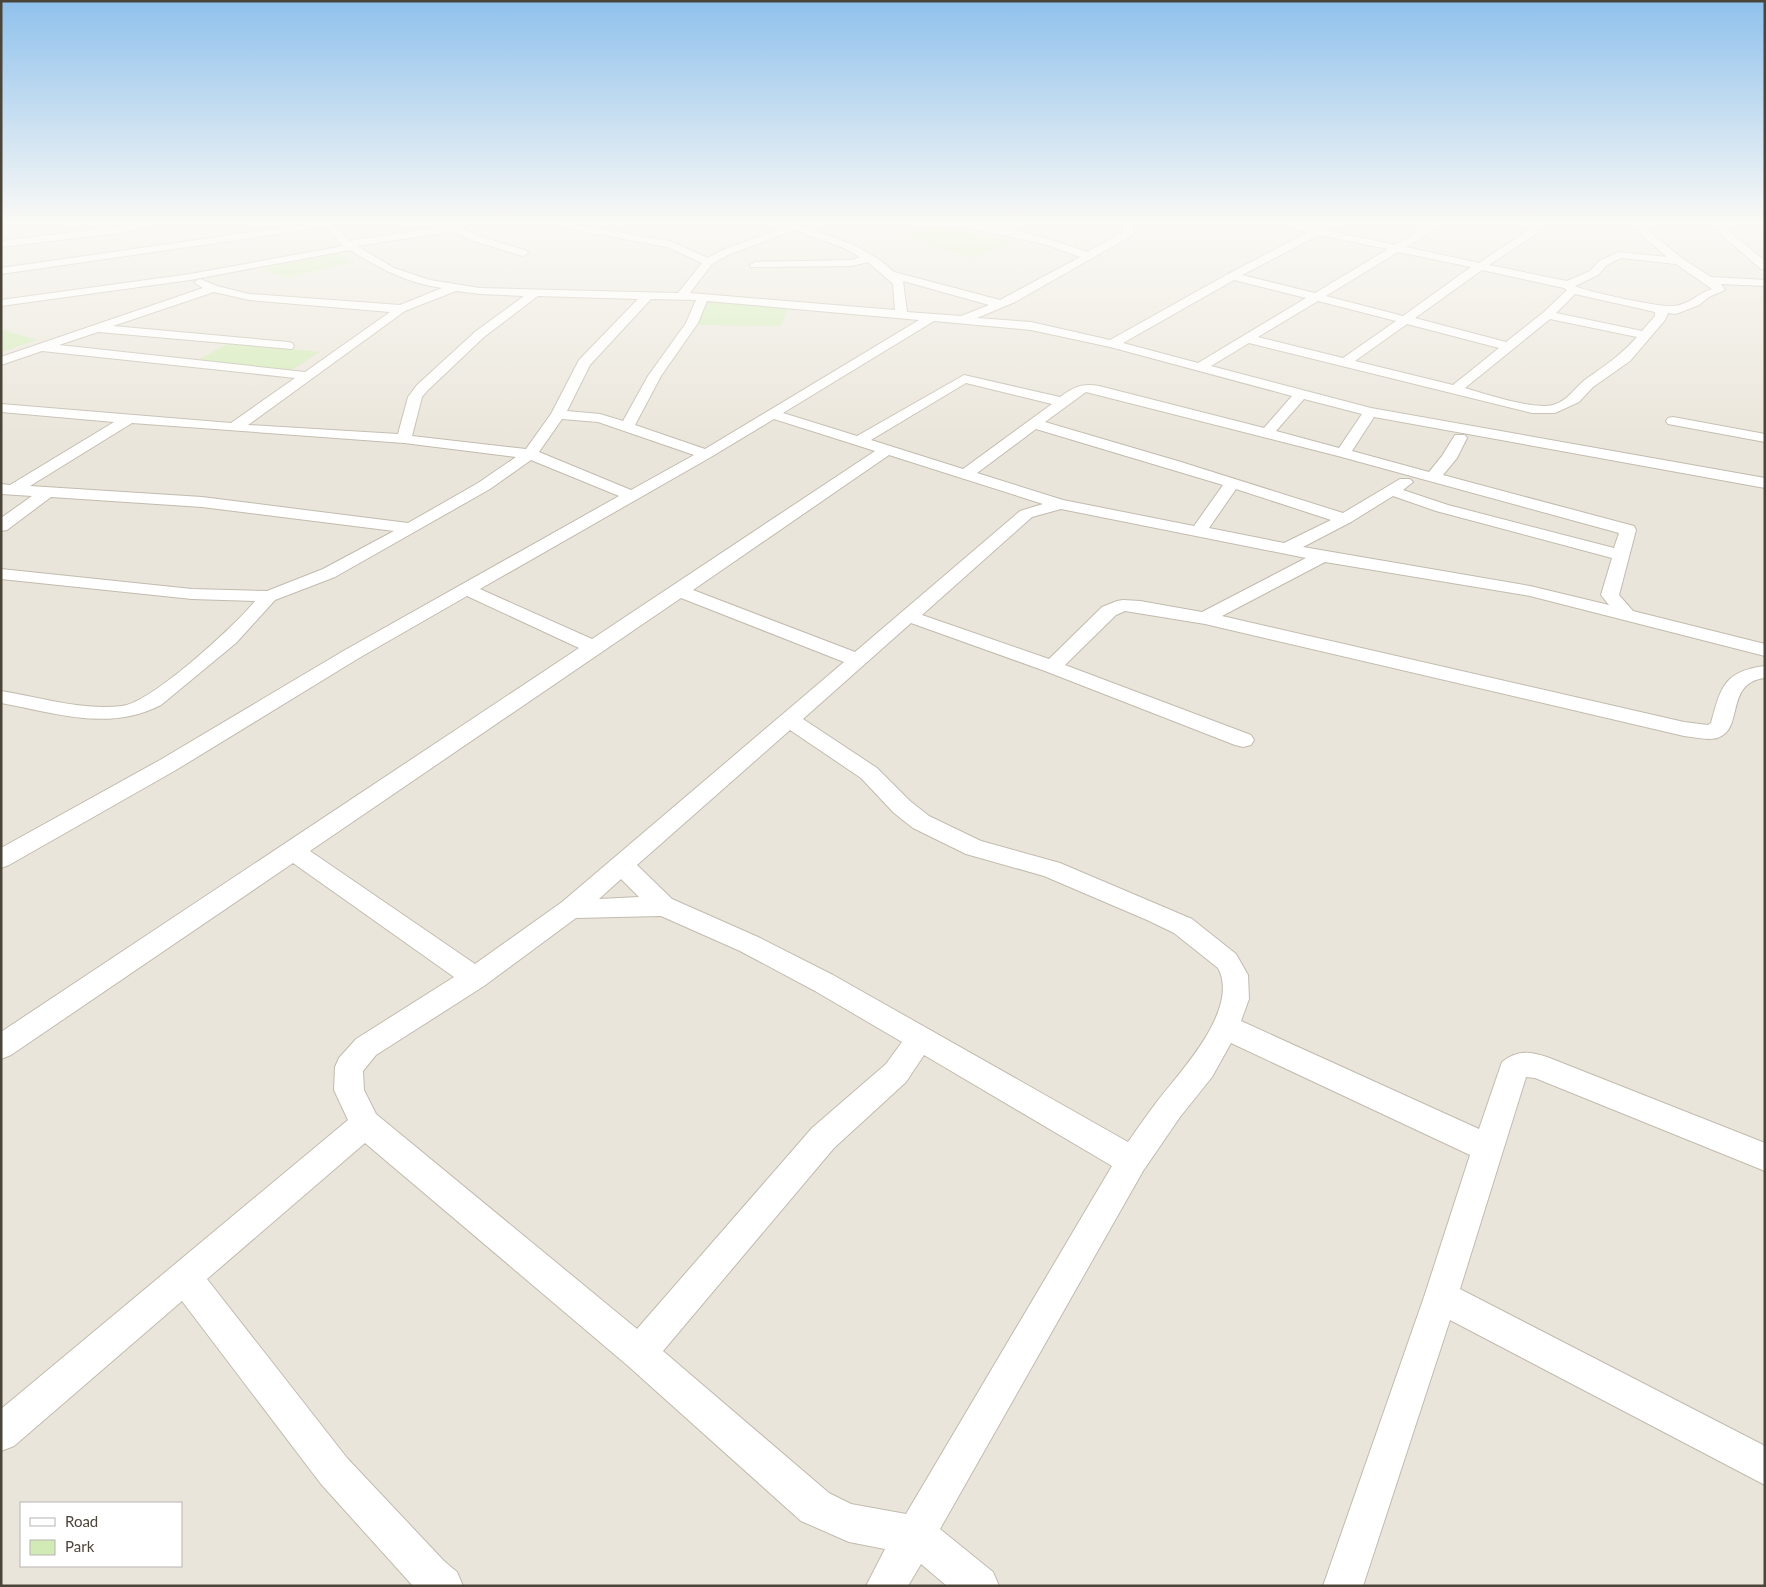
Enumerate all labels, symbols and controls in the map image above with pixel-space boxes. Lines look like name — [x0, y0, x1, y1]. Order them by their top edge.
legend — [20, 1502, 182, 1567]
text: Road — [65, 1512, 98, 1530]
text: Park — [65, 1537, 95, 1555]

